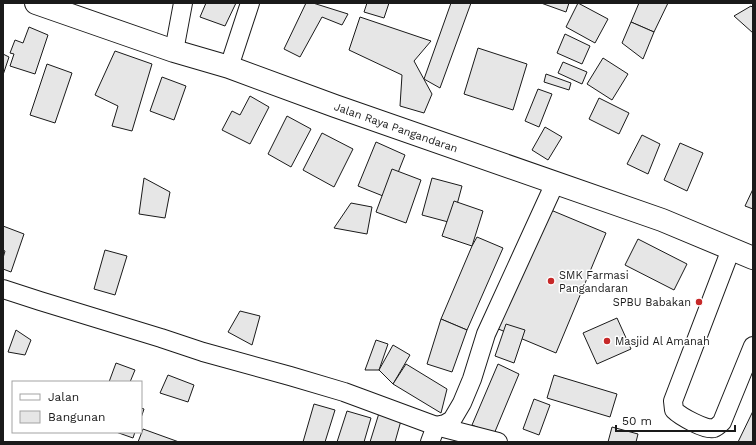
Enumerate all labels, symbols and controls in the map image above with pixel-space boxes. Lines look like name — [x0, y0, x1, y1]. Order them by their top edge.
street label: Jalan Raya Pangandaran — [332, 100, 460, 155]
place label: SMK Farmasi Pangandaran — [559, 269, 629, 295]
marker: SMK Farmasi Pangandaran — [546, 276, 556, 286]
place label: SPBU Babakan — [613, 296, 691, 309]
marker: SPBU Babakan — [694, 297, 704, 307]
place label: Masjid Al Amanah — [615, 335, 710, 348]
marker: Masjid Al Amanah — [602, 336, 612, 346]
legend — [12, 381, 142, 433]
text: Jalan — [48, 390, 79, 404]
scale bar — [616, 407, 735, 433]
text: Bangunan — [48, 410, 106, 424]
text: 50 m — [622, 414, 652, 428]

